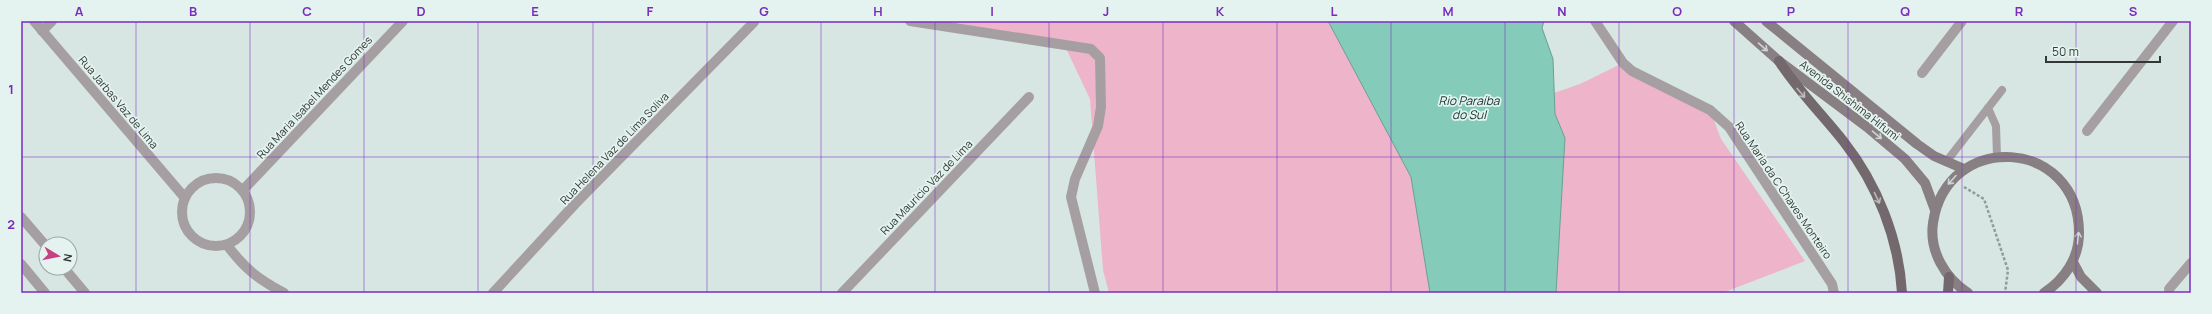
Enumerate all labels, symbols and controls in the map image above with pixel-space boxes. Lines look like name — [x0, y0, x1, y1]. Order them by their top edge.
text: A — [75, 2, 84, 20]
text: B — [189, 2, 197, 20]
text: C — [302, 2, 312, 20]
text: D — [416, 2, 426, 20]
text: E — [531, 2, 539, 20]
text: F — [647, 2, 654, 20]
text: G — [759, 2, 769, 20]
text: H — [873, 2, 883, 20]
text: I — [990, 2, 994, 20]
text: J — [1103, 2, 1109, 20]
text: K — [1216, 2, 1225, 20]
text: L — [1331, 2, 1338, 20]
text: M — [1442, 2, 1454, 20]
text: N — [1557, 2, 1567, 20]
text: O — [1672, 2, 1682, 20]
text: P — [1787, 2, 1795, 20]
text: Q — [1900, 2, 1910, 20]
text: R — [2015, 2, 2024, 20]
text: S — [2129, 2, 2138, 20]
street label: Rua Maria Isabel Mendes Gomes — [253, 32, 375, 162]
scale bar — [2046, 38, 2160, 64]
one-way arrow — [1758, 42, 1769, 51]
text: 50 m — [2052, 43, 2079, 60]
street label: Rua Jarbas Vaz de Lima — [76, 53, 162, 151]
street label: Avenida Shishima Hifumi — [1797, 56, 1903, 144]
text: 1 — [8, 80, 14, 98]
one-way arrow — [1797, 88, 1806, 99]
street label: Rua Helena Vaz de Lima Soliva — [556, 89, 672, 207]
water label: Rio Paraíba do Sul — [1439, 92, 1501, 123]
street label: Rua Maria da C Chaves Monteiro — [1732, 118, 1836, 262]
one-way arrow — [1872, 131, 1882, 140]
street label: Rua Maurício Vaz de Lima — [877, 136, 975, 238]
one-way arrow — [1948, 175, 1957, 185]
one-way arrow — [1874, 192, 1881, 204]
text: 2 — [7, 215, 15, 233]
one-way arrow — [2075, 232, 2082, 245]
north arrow — [38, 236, 78, 276]
text: N — [60, 253, 76, 263]

